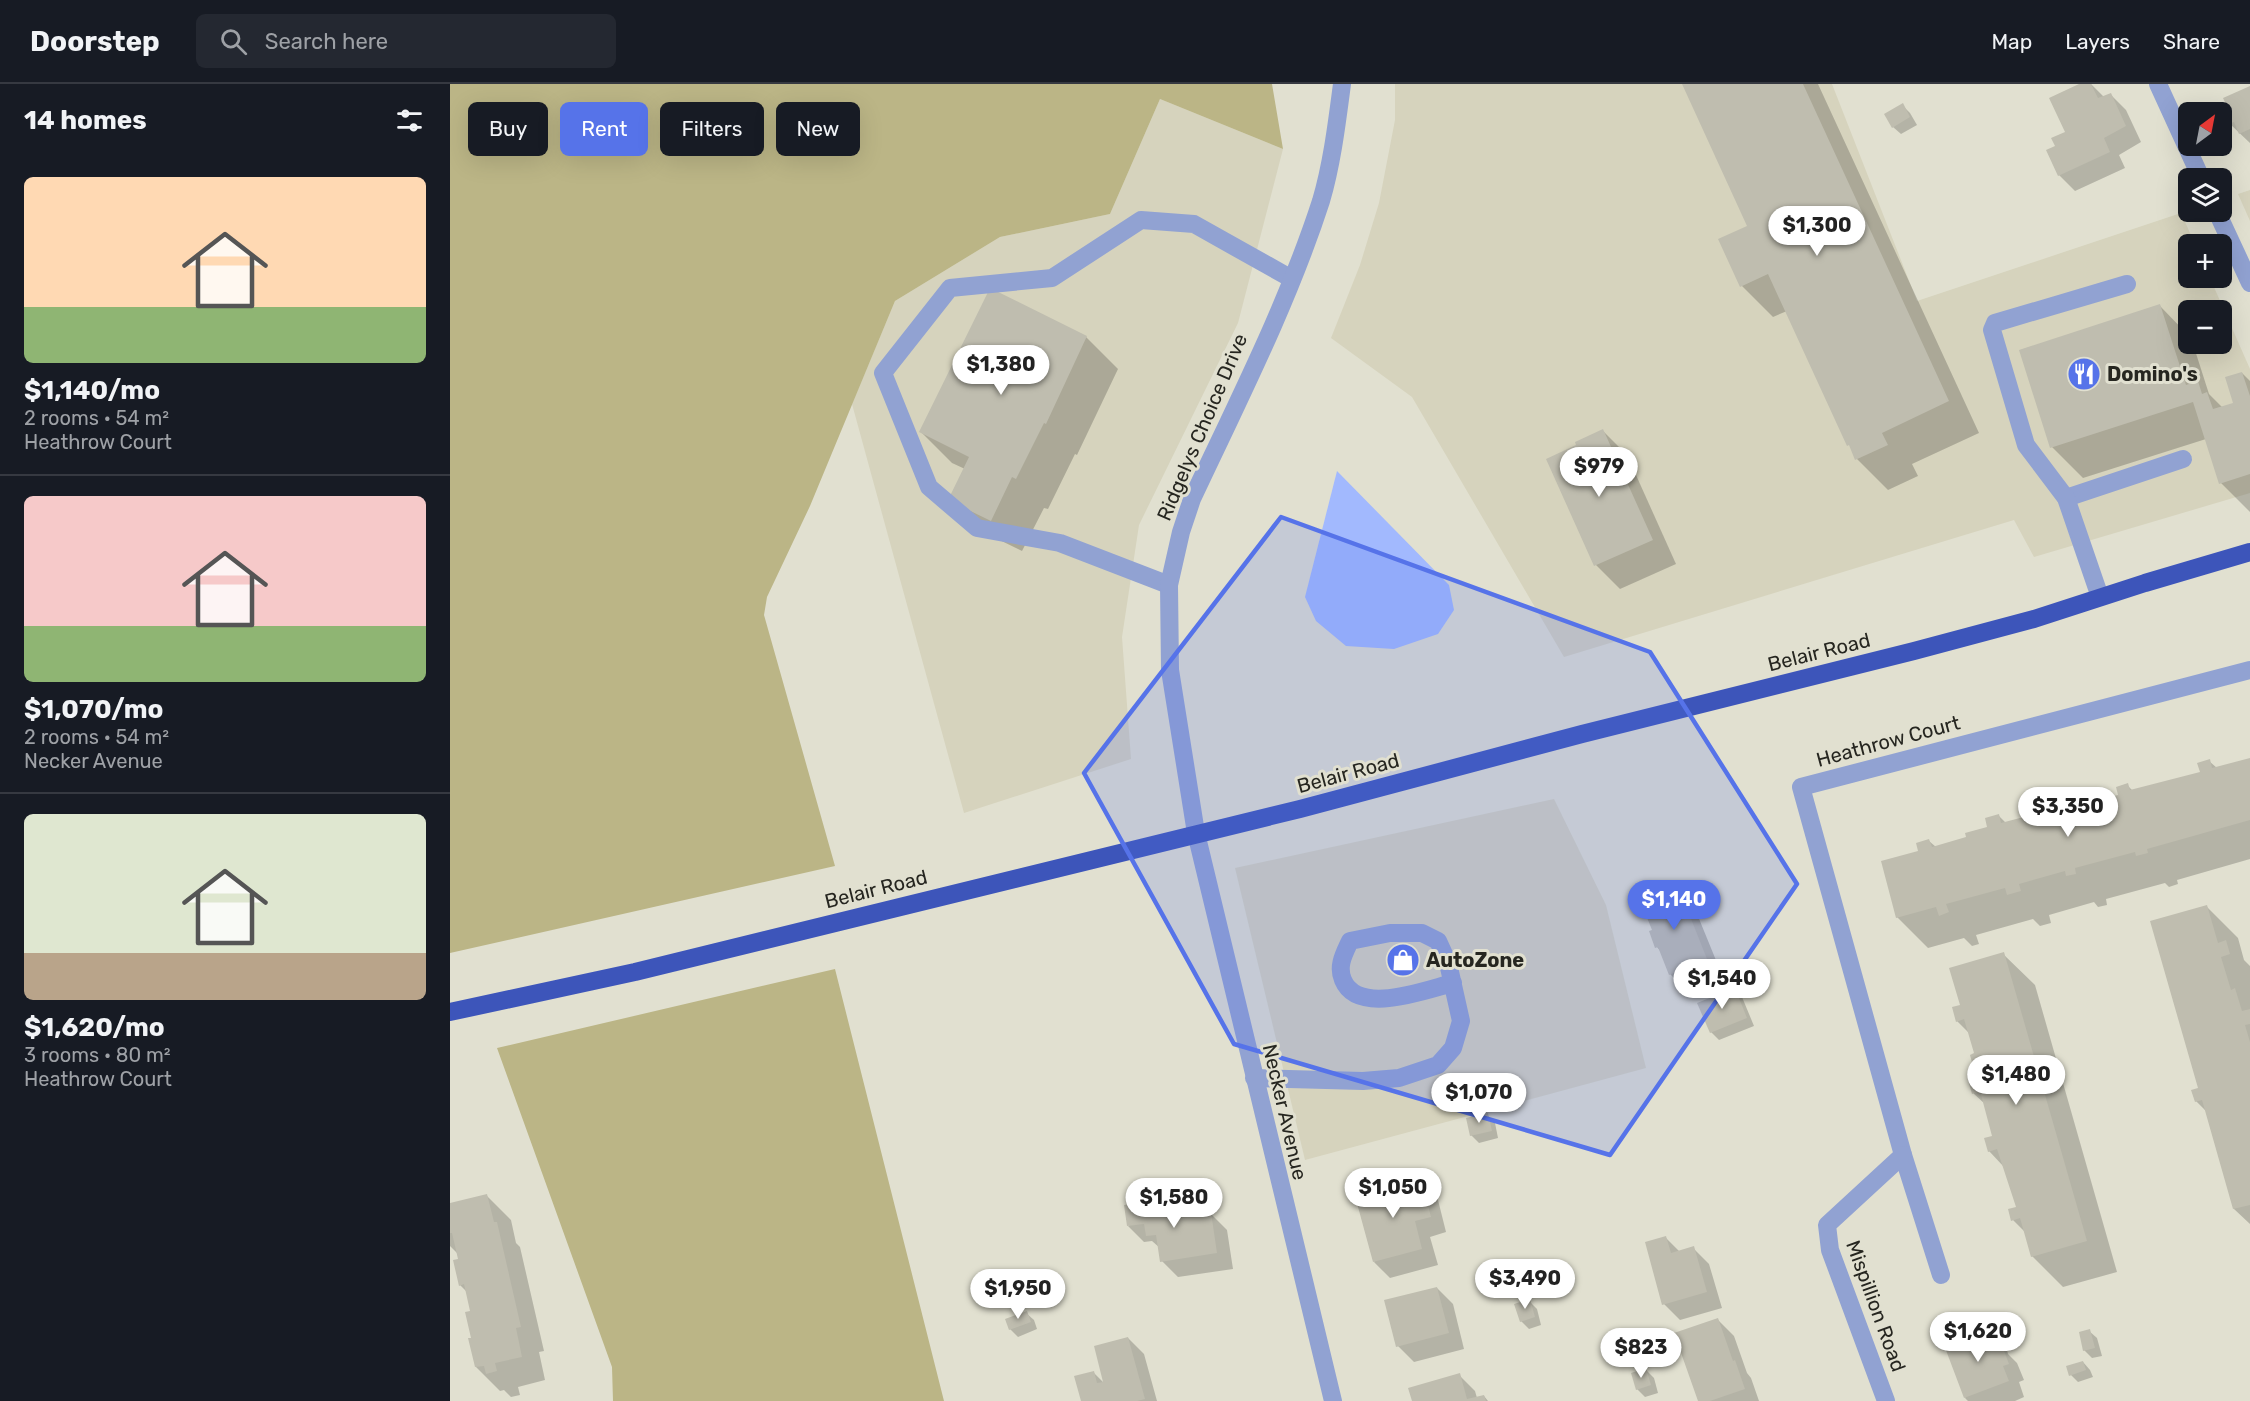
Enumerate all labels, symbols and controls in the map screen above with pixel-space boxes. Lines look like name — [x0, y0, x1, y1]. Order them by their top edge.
search box — [196, 14, 616, 68]
text: Doorstep — [30, 25, 160, 58]
icon: search — [217, 25, 250, 58]
text: Search here — [265, 28, 388, 55]
text: Map — [1991, 29, 2032, 54]
text: Layers — [2065, 29, 2130, 54]
text: Share — [2163, 29, 2220, 54]
chip: Buy — [468, 102, 548, 156]
chip: Rent — [560, 102, 648, 156]
chip: Filters — [660, 102, 764, 156]
chip: New — [776, 102, 860, 156]
north arrow — [2178, 102, 2232, 156]
map controls — [2178, 102, 2232, 354]
icon: filters — [393, 104, 426, 137]
text: 14 homes — [24, 105, 147, 136]
button: layers — [2178, 168, 2232, 222]
pin: $1,300 — [1768, 206, 1866, 257]
text: $1,300 — [1782, 213, 1852, 237]
icon: home — [171, 216, 279, 324]
button: + — [2178, 234, 2232, 288]
button: − — [2178, 300, 2232, 354]
street label: Ridgelys Choice Drive — [1152, 330, 1252, 524]
pin: $1,380 — [952, 345, 1050, 396]
text: $1,380 — [966, 352, 1036, 376]
restaurant icon: Domino's — [2066, 356, 2102, 392]
place label: Domino's — [2107, 362, 2198, 386]
text: $1,140/mo — [24, 375, 160, 406]
text: 2 rooms · 54 m² — [24, 406, 169, 430]
text: Heathrow Court — [24, 430, 172, 454]
pin: $979 — [1563, 447, 1635, 498]
text: $979 — [1574, 454, 1624, 478]
icon: home — [171, 535, 279, 643]
street label: Belair Road — [1765, 628, 1873, 676]
text: $1,070/mo — [24, 694, 163, 725]
street label: Heathrow Court — [1814, 710, 1963, 772]
text: 2 rooms · 54 m² — [24, 725, 169, 749]
street label: Belair Road — [1294, 748, 1402, 798]
text: Necker Avenue — [24, 749, 163, 773]
pin: $3,350 — [2019, 787, 2117, 838]
text: $3,350 — [2032, 794, 2104, 818]
icon: home — [171, 853, 279, 961]
street label: Belair Road — [822, 865, 930, 913]
pin: $1,140 — [1625, 880, 1723, 931]
text: $1,140 — [1642, 887, 1706, 911]
shop icon: AutoZone — [1385, 942, 1421, 978]
place label: AutoZone — [1426, 948, 1524, 972]
pin: $1,540 — [1673, 959, 1771, 1010]
text: $1,540 — [1687, 966, 1757, 990]
text: $1,620/mo — [24, 1012, 165, 1043]
street label: Necker Avenue — [1258, 1042, 1312, 1182]
text: 3 rooms · 80 m² — [24, 1043, 171, 1067]
pin: $1,480 — [1967, 1055, 2065, 1106]
text: $1,480 — [1981, 1062, 2051, 1086]
text: Heathrow Court — [24, 1067, 172, 1091]
pin: $1,070 — [1430, 1073, 1528, 1124]
text: $1,070 — [1445, 1080, 1513, 1104]
pin: $1,050 — [1344, 1168, 1442, 1219]
text: $1,050 — [1359, 1175, 1427, 1199]
pin: $1,580 — [1125, 1178, 1223, 1229]
text: $1,580 — [1140, 1185, 1208, 1209]
street label: Mispillion Road — [1841, 1237, 1911, 1375]
pin: $3,490 — [1476, 1259, 1574, 1310]
text: $3,490 — [1489, 1266, 1561, 1290]
pin: $1,950 — [969, 1269, 1067, 1320]
text: $1,950 — [984, 1276, 1052, 1300]
pin: $1,620 — [1929, 1312, 2027, 1363]
text: $1,620 — [1944, 1319, 2012, 1343]
pin: $823 — [1605, 1328, 1677, 1379]
text: $823 — [1614, 1335, 1668, 1359]

